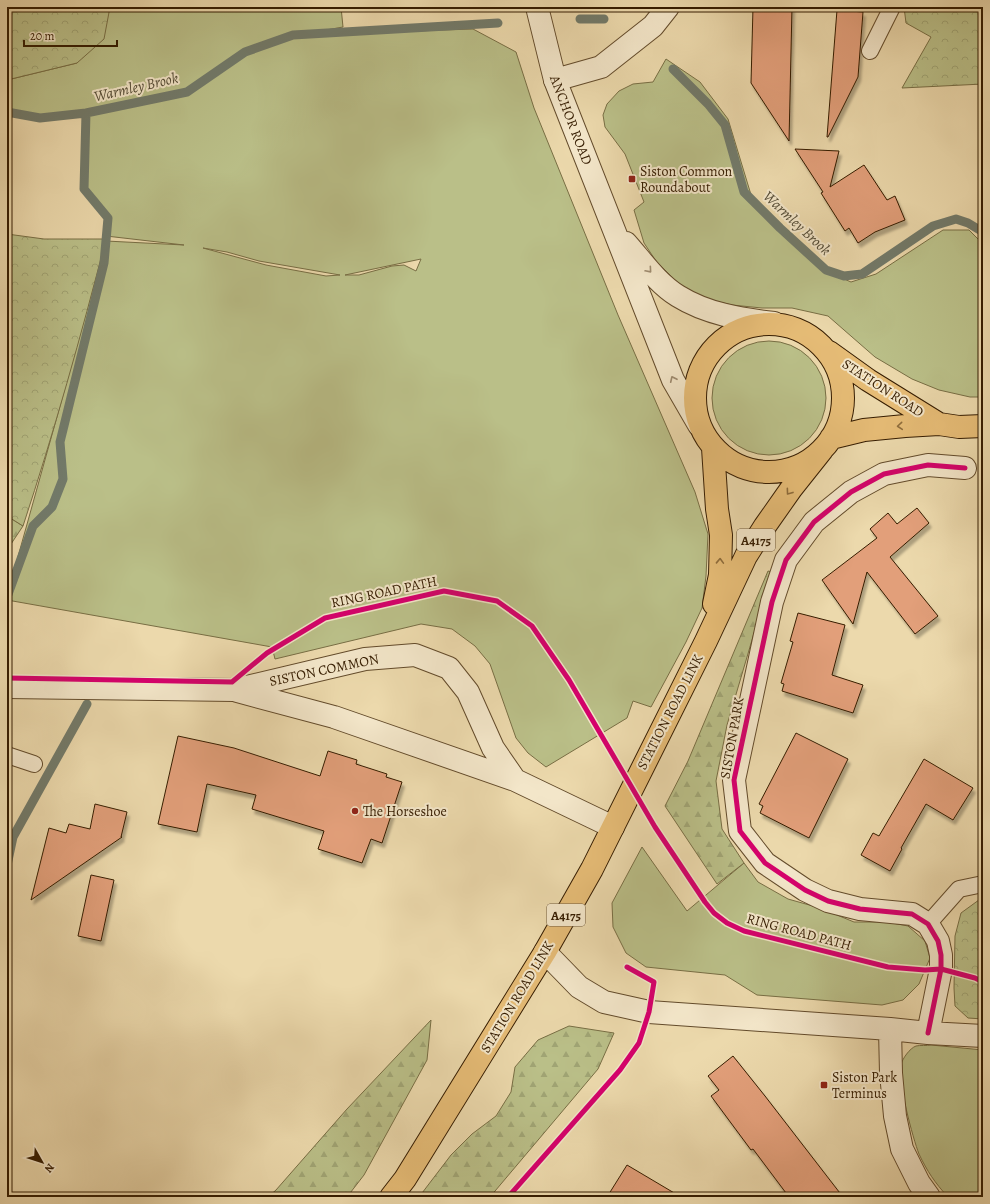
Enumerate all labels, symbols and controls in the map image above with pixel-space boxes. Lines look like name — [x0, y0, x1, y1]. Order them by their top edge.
scale bar — [24, 22, 117, 48]
text: 20 m — [30, 28, 54, 44]
water label: Warmley Brook — [92, 68, 180, 106]
street label: ANCHOR ROAD — [545, 72, 597, 168]
place label: Siston Common Roundabout — [640, 162, 733, 197]
marker: Siston Common Roundabout — [627, 174, 637, 184]
water label: Warmley Brook — [759, 186, 835, 260]
one-way arrow — [645, 266, 652, 273]
street label: STATION ROAD — [839, 355, 928, 422]
one-way arrow — [670, 376, 678, 383]
one-way arrow — [897, 422, 903, 431]
one-way arrow — [787, 487, 794, 494]
road number: A4175 — [737, 529, 775, 551]
one-way arrow — [716, 558, 725, 564]
street label: RING ROAD PATH — [329, 571, 439, 613]
street label: SISTON COMMON — [267, 649, 381, 691]
street label: STATION ROAD LINK — [633, 651, 707, 773]
street label: SISTON PARK — [715, 695, 749, 780]
place label: The Horseshoe — [363, 802, 447, 821]
marker: The Horseshoe — [350, 806, 360, 816]
road number: A4175 — [547, 904, 585, 926]
street label: RING ROAD PATH — [744, 909, 854, 955]
street label: STATION ROAD LINK — [476, 937, 558, 1056]
place label: Siston Park Terminus — [832, 1068, 897, 1103]
marker: Siston Park Terminus — [819, 1080, 829, 1090]
north arrow — [22, 1142, 62, 1182]
text: N — [41, 1160, 58, 1176]

